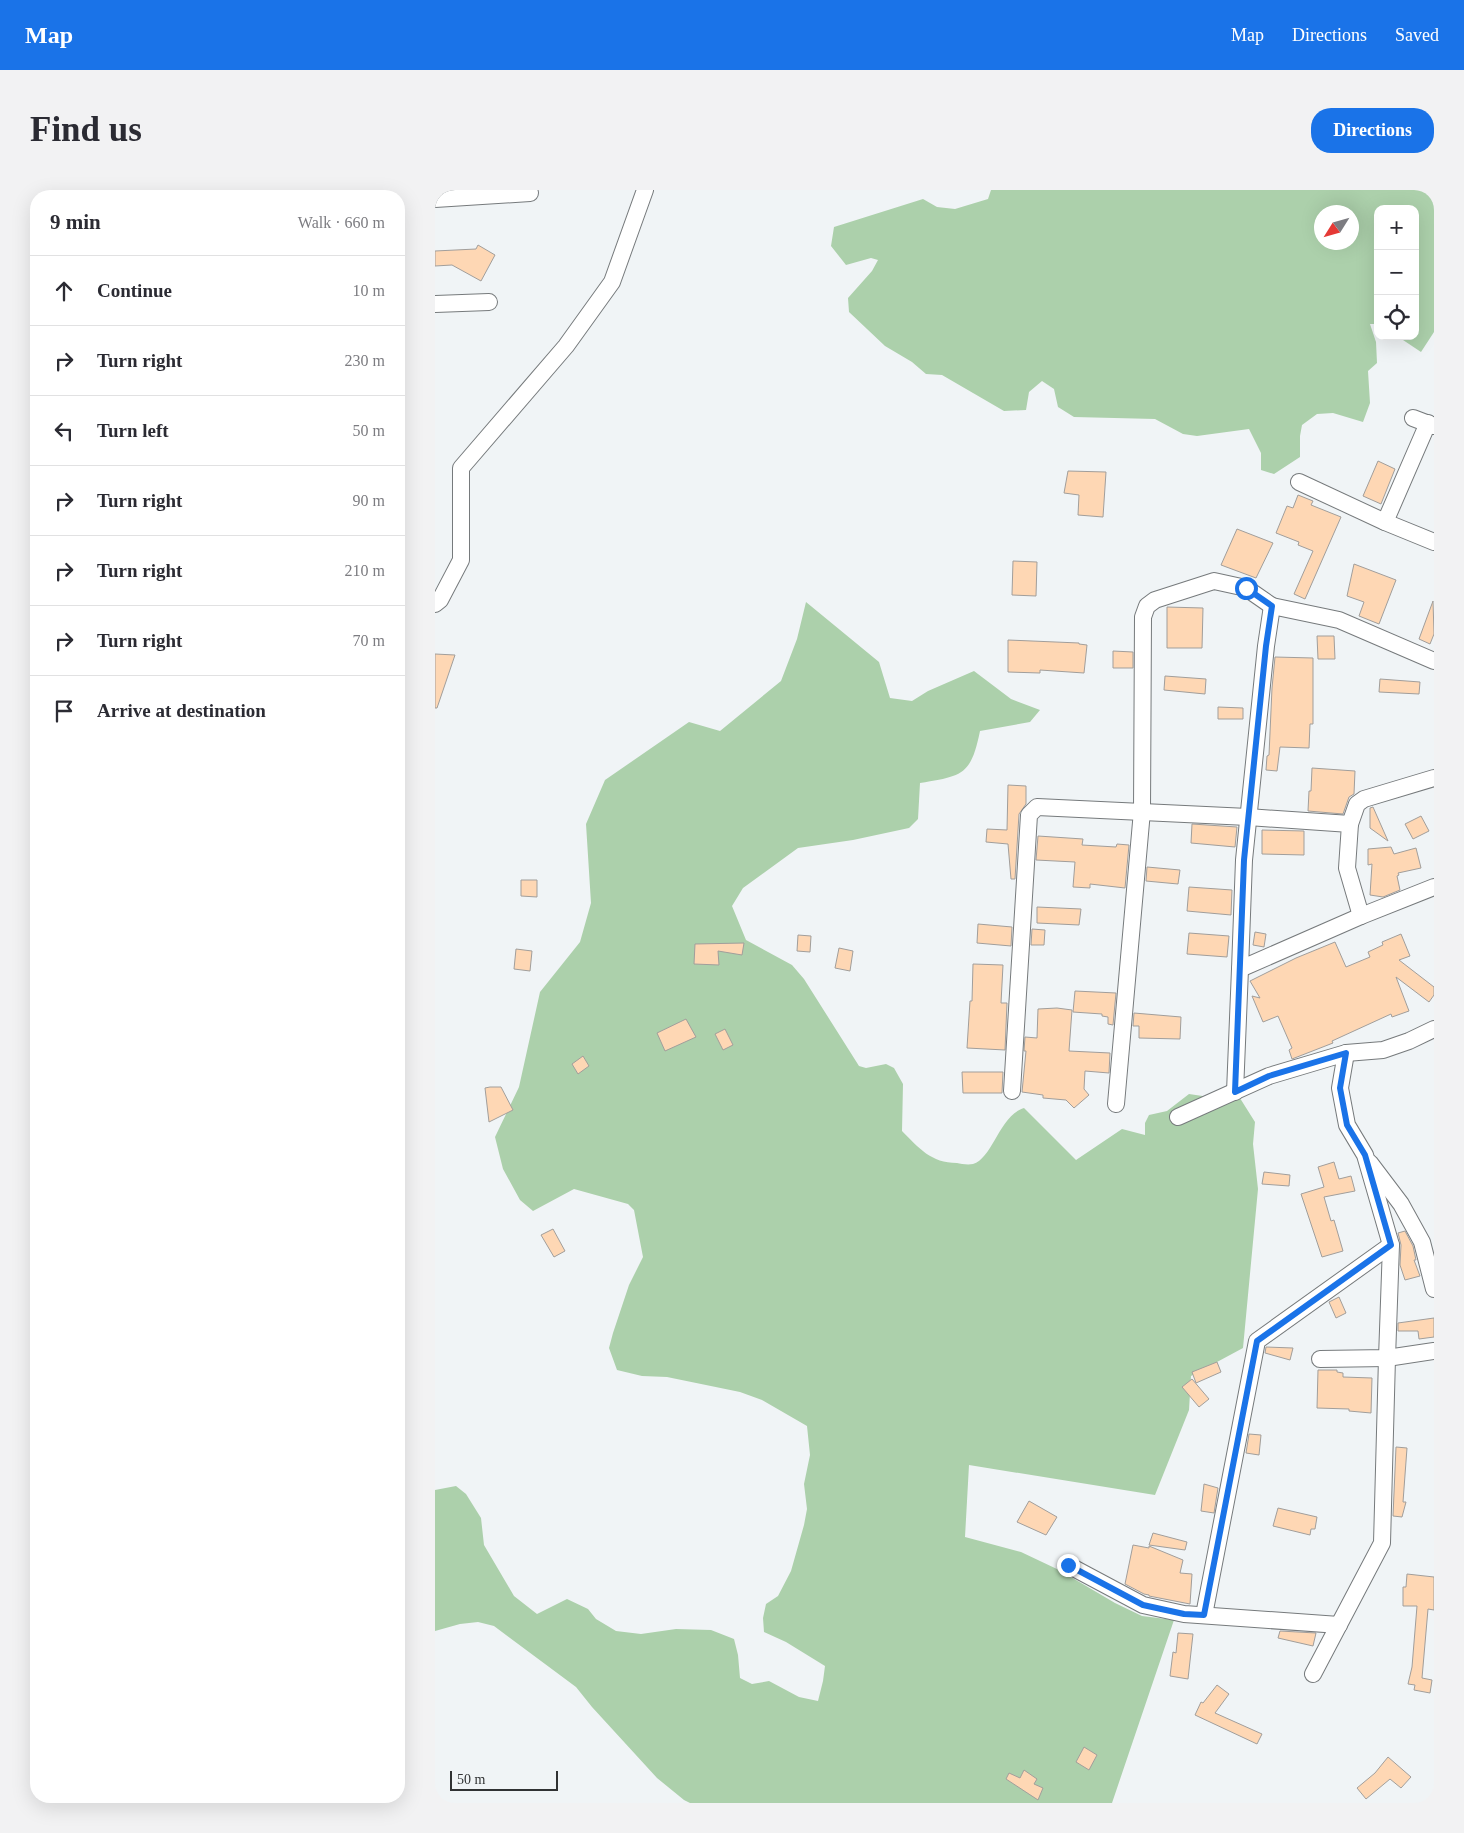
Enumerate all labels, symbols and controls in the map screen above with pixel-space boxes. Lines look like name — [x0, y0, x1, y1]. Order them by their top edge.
text: Map — [25, 22, 73, 48]
text: Map — [1231, 25, 1264, 45]
text: Directions — [1292, 25, 1367, 45]
text: Saved — [1395, 25, 1439, 45]
button: Directions — [1311, 108, 1434, 153]
text: Find us — [30, 110, 142, 149]
north arrow — [1314, 205, 1359, 250]
map controls — [1374, 205, 1419, 340]
button: + — [1374, 205, 1419, 250]
text: 9 min — [50, 210, 101, 234]
text: Walk · 660 m — [298, 214, 385, 231]
button: − — [1374, 250, 1419, 295]
icon: ahead — [50, 277, 78, 305]
text: Continue — [97, 280, 172, 301]
text: 10 m — [353, 282, 385, 299]
button: locate — [1374, 295, 1419, 340]
icon: right — [50, 347, 78, 375]
text: Turn right — [97, 350, 182, 371]
text: 230 m — [345, 352, 385, 369]
icon: left — [50, 417, 78, 445]
text: Turn left — [97, 420, 169, 441]
text: 50 m — [353, 422, 385, 439]
icon: right — [50, 487, 78, 515]
text: Turn right — [97, 490, 182, 511]
text: 90 m — [353, 492, 385, 509]
icon: right — [50, 557, 78, 585]
text: Turn right — [97, 560, 182, 581]
text: 210 m — [345, 562, 385, 579]
route start — [1235, 577, 1258, 600]
icon: right — [50, 627, 78, 655]
text: Turn right — [97, 630, 182, 651]
text: 70 m — [353, 632, 385, 649]
icon: arrive — [50, 697, 78, 725]
text: Arrive at destination — [97, 700, 266, 721]
route end — [1057, 1554, 1080, 1577]
scale bar — [450, 1768, 557, 1791]
text: 50 m — [457, 1772, 485, 1787]

